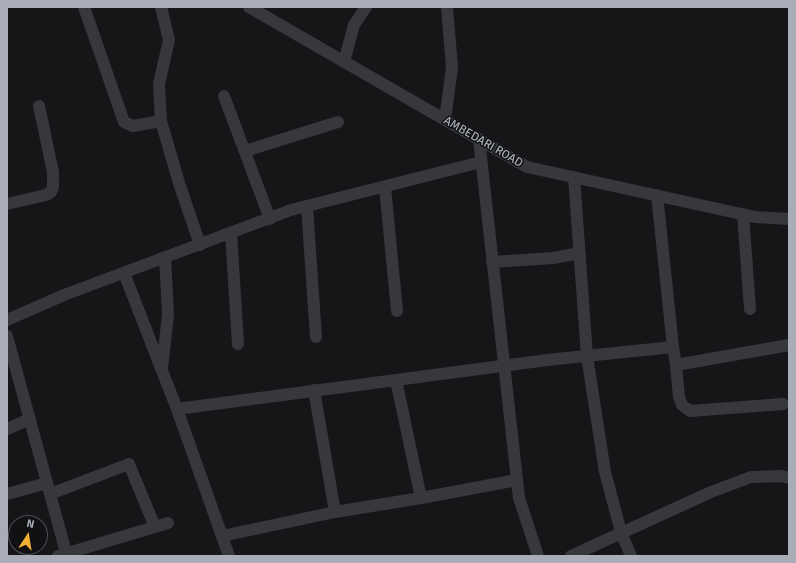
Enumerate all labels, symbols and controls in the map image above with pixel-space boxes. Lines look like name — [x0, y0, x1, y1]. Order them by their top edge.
street label: AMBEDARI ROAD — [441, 113, 525, 171]
north arrow — [8, 515, 48, 555]
text: N — [25, 517, 35, 531]

